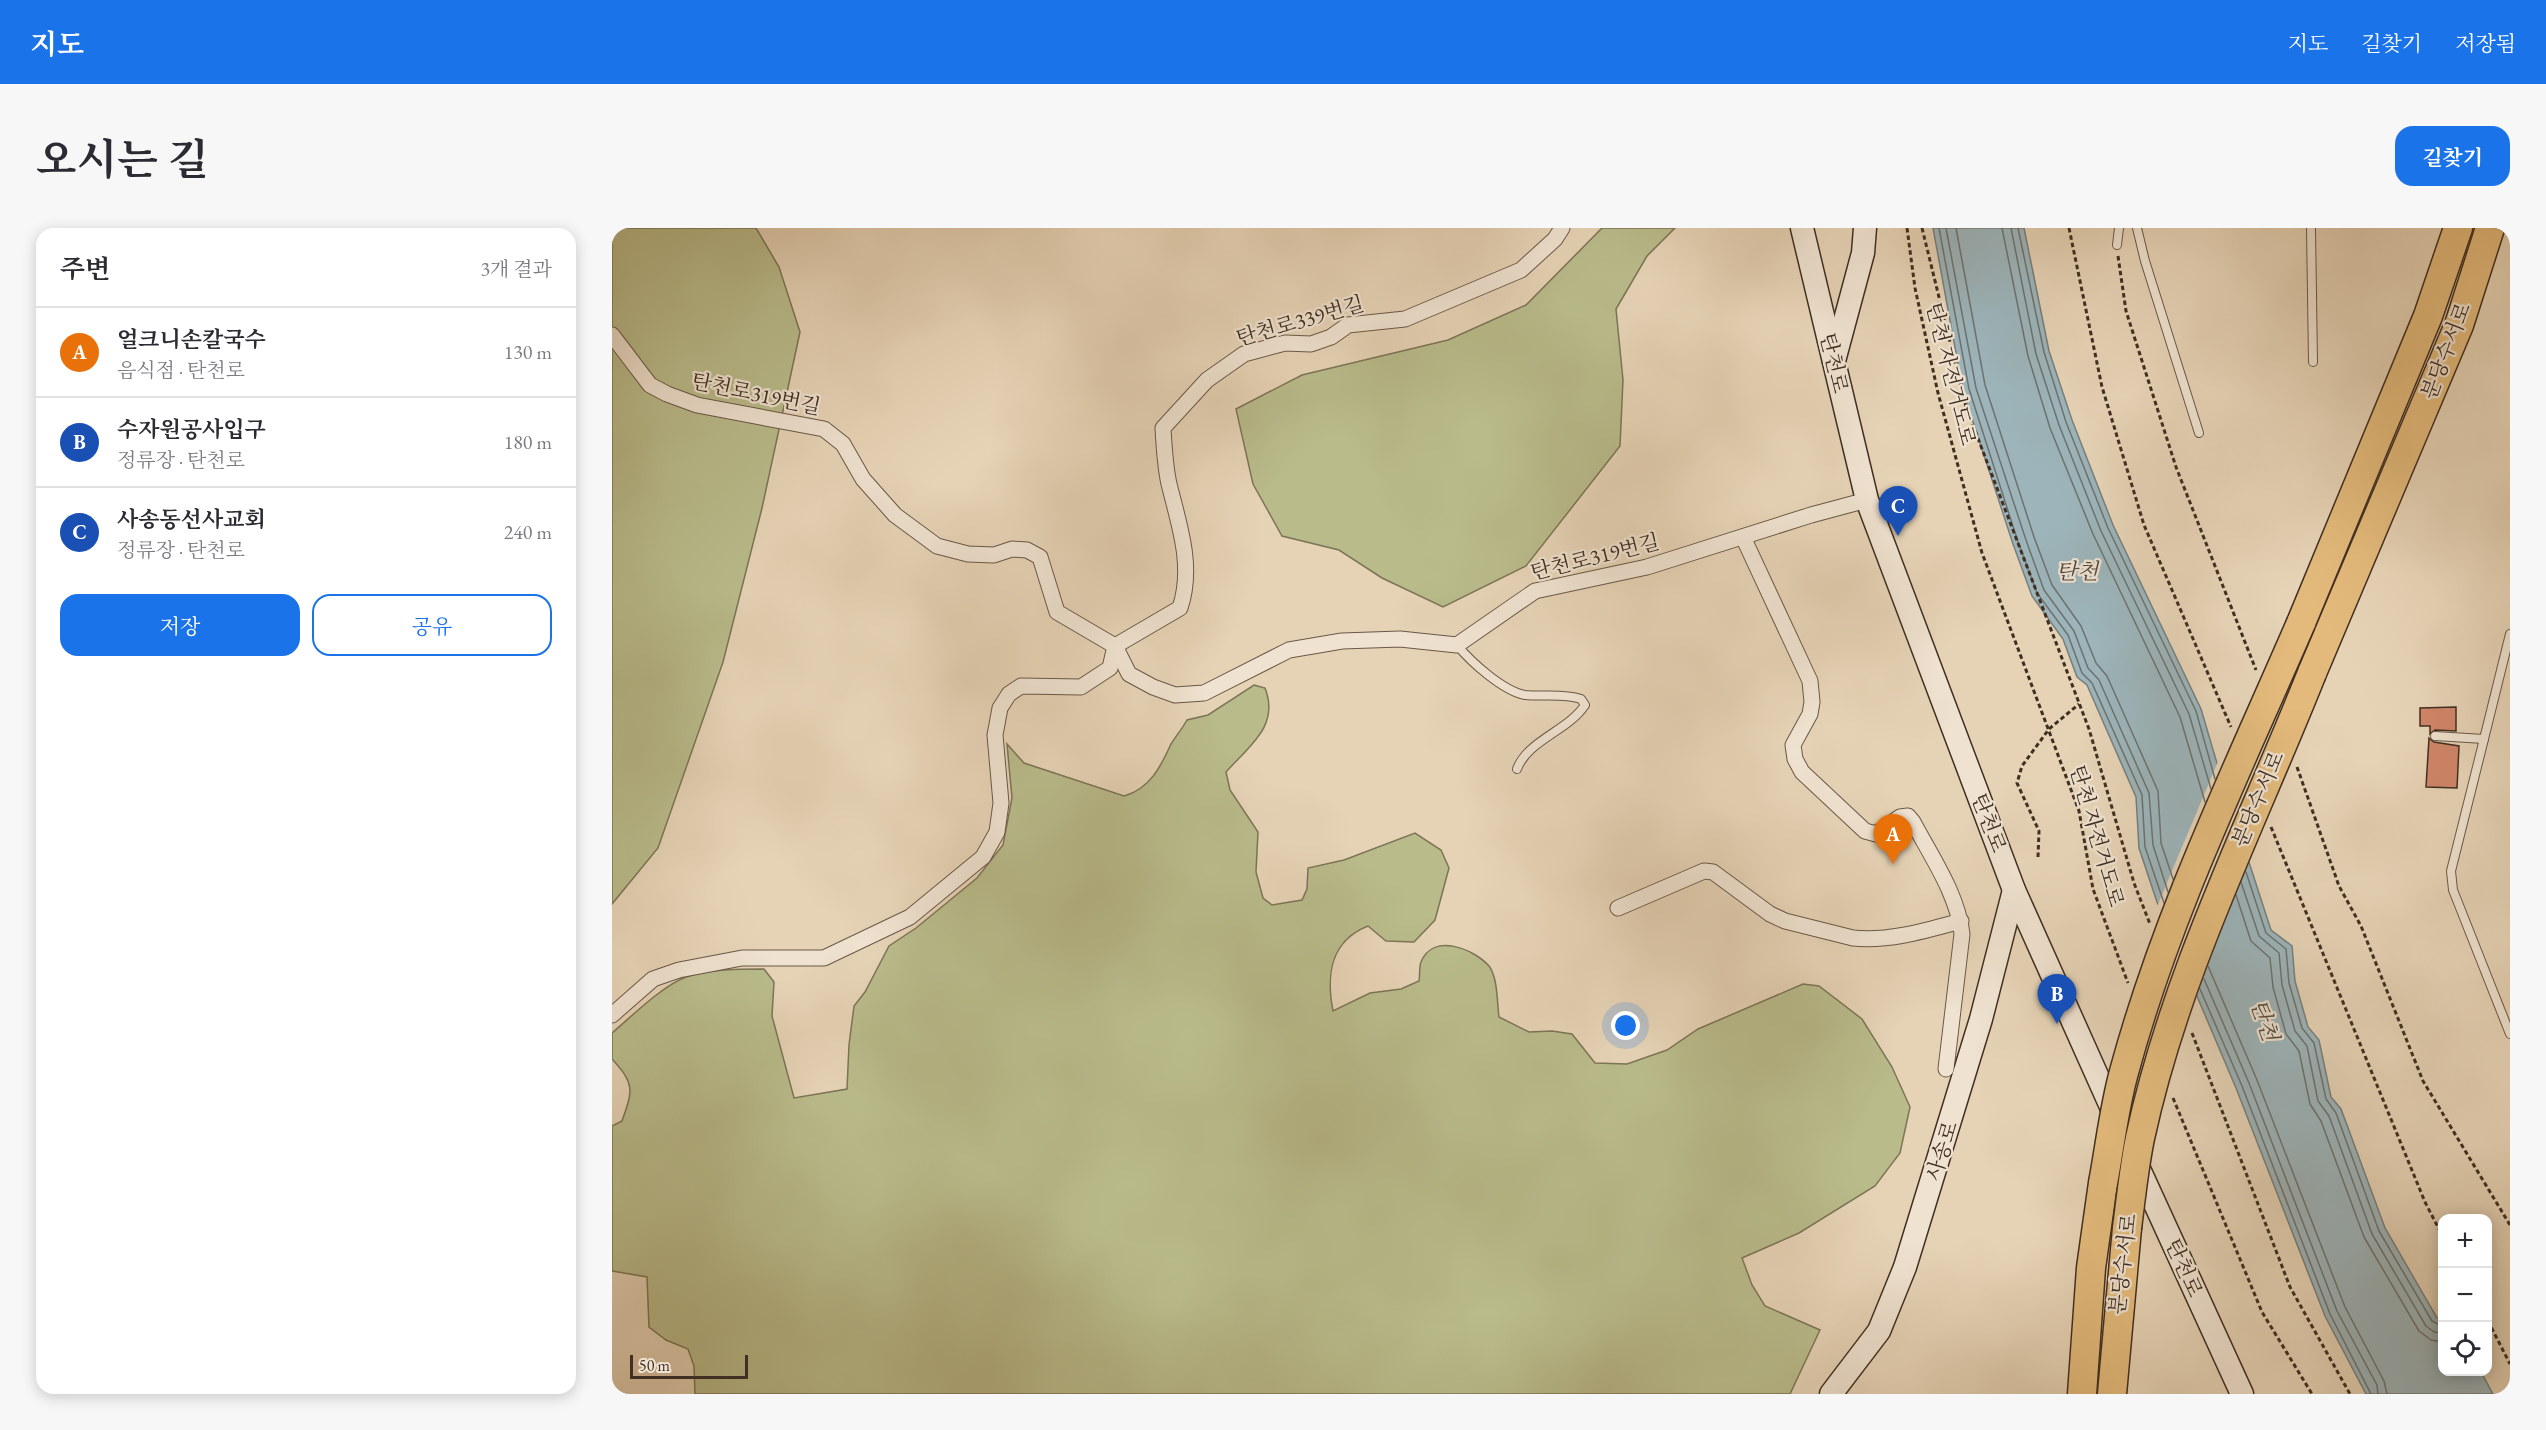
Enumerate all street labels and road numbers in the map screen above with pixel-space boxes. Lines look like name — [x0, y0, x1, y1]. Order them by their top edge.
street label: 탄천로339번길 — [1233, 289, 1367, 352]
street label: 분당수서로 — [2415, 299, 2476, 403]
street label: 탄천 자전거도로 — [1921, 300, 1982, 448]
street label: 탄천로 — [1814, 330, 1854, 396]
street label: 탄천로319번길 — [689, 367, 823, 420]
street label: 탄천로319번길 — [1528, 527, 1662, 586]
street label: 분당수서로 — [2225, 747, 2290, 851]
street label: 탄천 자전거도로 — [2064, 762, 2131, 910]
street label: 탄천로 — [1966, 790, 2013, 856]
street label: 사송로 — [1920, 1118, 1963, 1184]
street label: 분당수서로 — [2103, 1212, 2142, 1316]
street label: 탄천로 — [2160, 1235, 2209, 1301]

